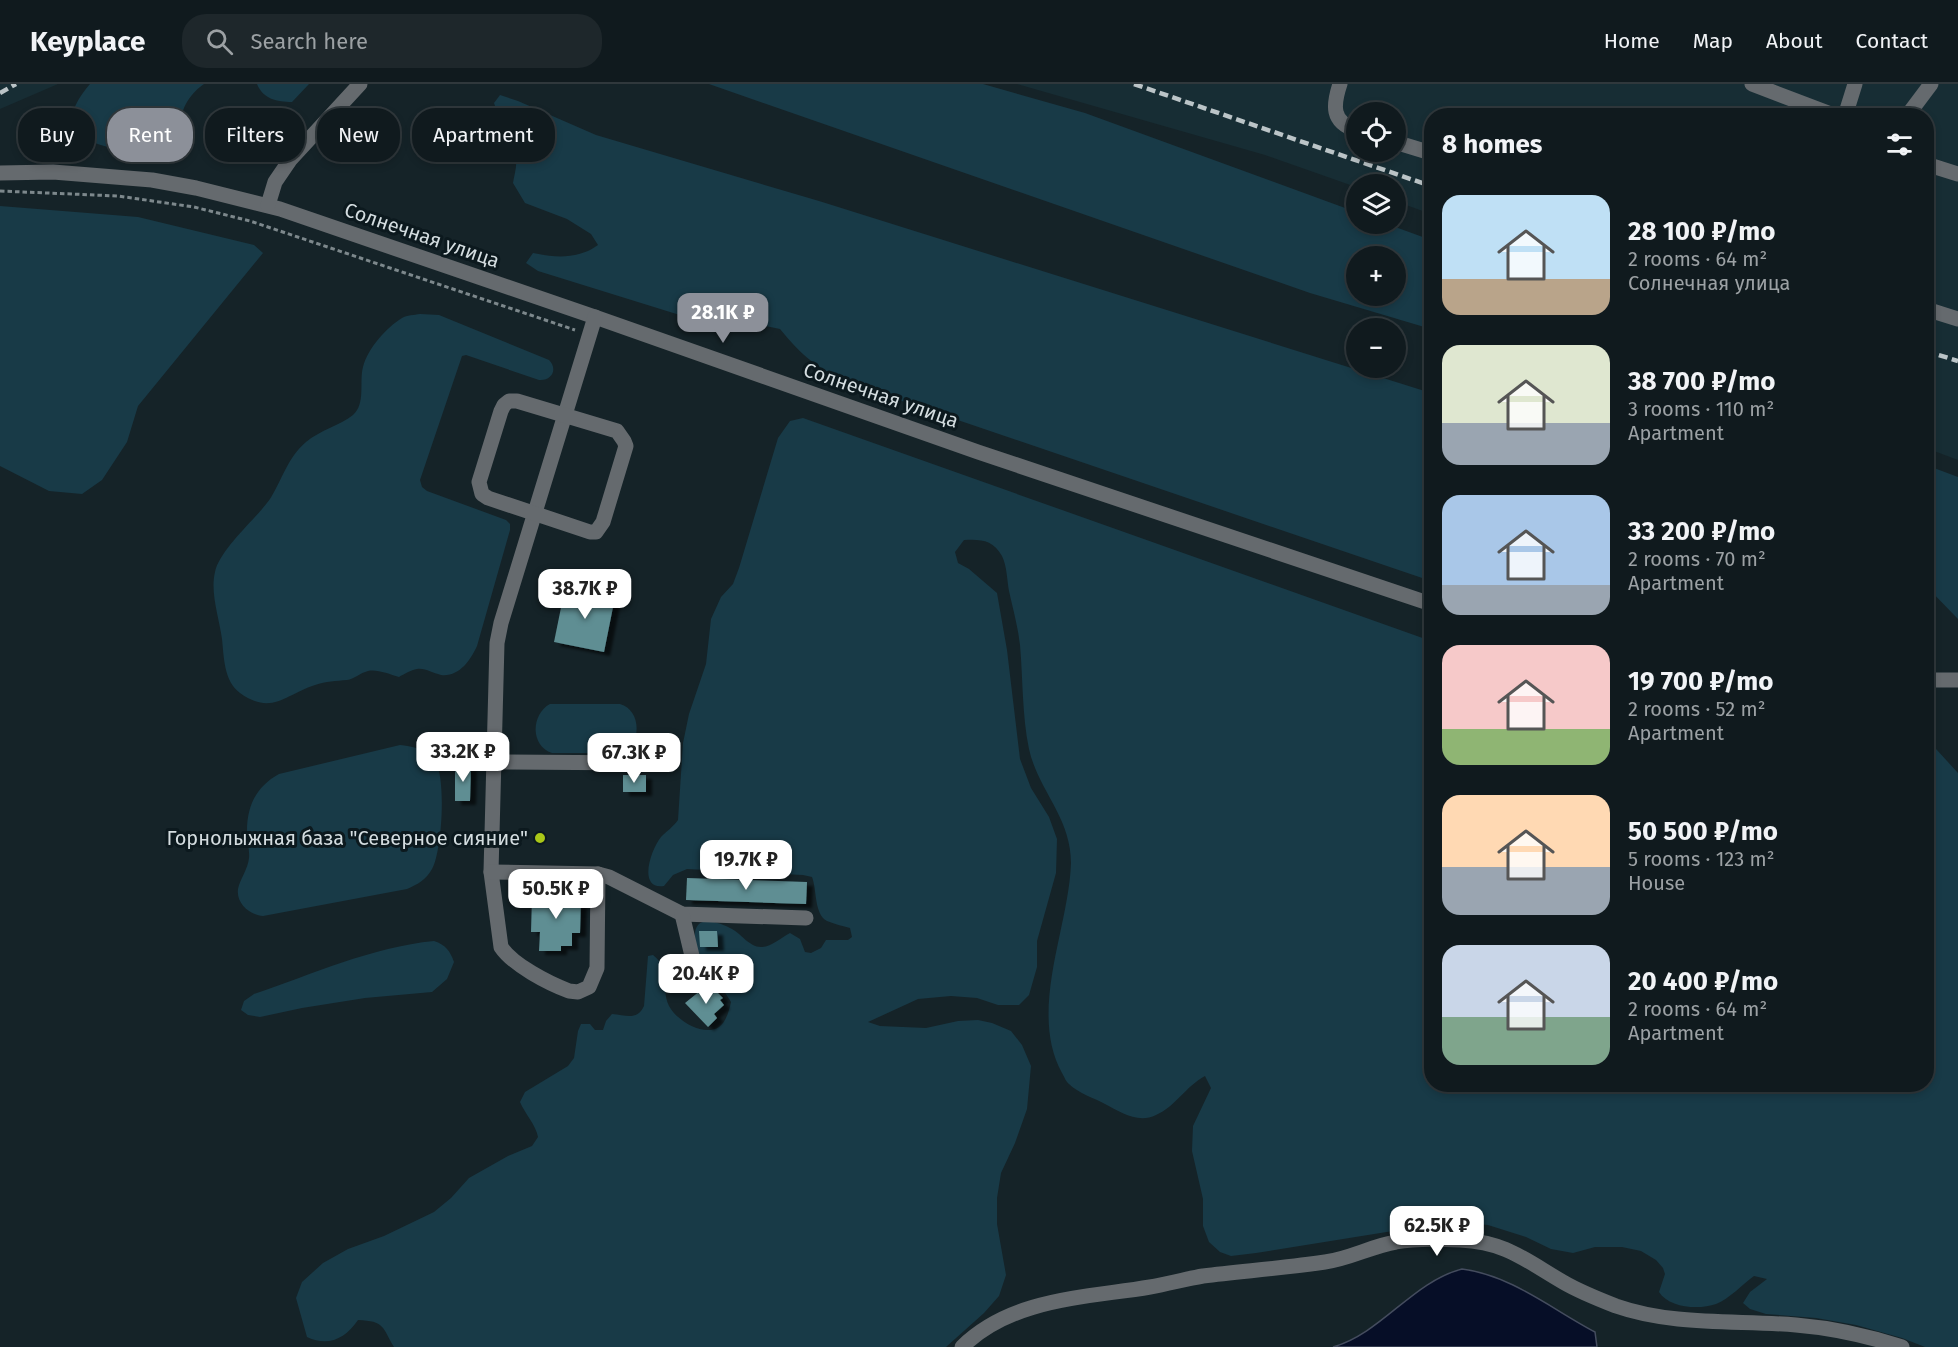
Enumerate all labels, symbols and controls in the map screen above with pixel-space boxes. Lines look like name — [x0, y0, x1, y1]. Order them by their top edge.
search box — [182, 14, 602, 68]
text: Keyplace — [30, 25, 146, 58]
icon: search — [203, 25, 236, 58]
text: Search here — [251, 28, 368, 55]
text: Home — [1604, 28, 1660, 54]
text: Map — [1693, 28, 1733, 54]
text: About — [1766, 28, 1823, 54]
text: Contact — [1856, 28, 1928, 54]
map controls — [1346, 102, 1406, 378]
button: locate — [1346, 102, 1406, 162]
chip: Buy — [18, 108, 95, 162]
chip: Rent — [107, 108, 193, 162]
chip: Filters — [205, 108, 305, 162]
chip: New — [317, 108, 400, 162]
chip: Apartment — [412, 108, 555, 162]
icon: filters — [1883, 128, 1916, 161]
text: 8 homes — [1442, 129, 1542, 160]
button: layers — [1346, 174, 1406, 234]
street label: Солнечная улица — [341, 197, 503, 273]
text: 28 100 ₽/mo — [1628, 216, 1775, 247]
icon: home — [1490, 219, 1562, 291]
button: + — [1346, 246, 1406, 306]
text: 2 rooms · 64 m² — [1628, 247, 1767, 271]
text: Солнечная улица — [1628, 271, 1790, 295]
pin: 28.1K ₽ — [668, 293, 778, 344]
text: 28.1K ₽ — [691, 300, 755, 324]
button: − — [1346, 318, 1406, 378]
street label: Солнечная улица — [800, 357, 962, 433]
text: 38 700 ₽/mo — [1628, 366, 1775, 397]
icon: home — [1490, 369, 1562, 441]
text: 3 rooms · 110 m² — [1628, 397, 1774, 421]
text: Apartment — [1628, 421, 1724, 445]
text: 33 200 ₽/mo — [1628, 516, 1775, 547]
icon: home — [1490, 519, 1562, 591]
text: 2 rooms · 70 m² — [1628, 547, 1766, 571]
pin: 38.7K ₽ — [530, 569, 640, 620]
text: Apartment — [1628, 571, 1724, 595]
text: 38.7K ₽ — [552, 576, 618, 600]
text: 19 700 ₽/mo — [1628, 666, 1773, 697]
icon: home — [1490, 669, 1562, 741]
text: 2 rooms · 52 m² — [1628, 697, 1766, 721]
text: Apartment — [1628, 721, 1724, 745]
pin: 33.2K ₽ — [408, 732, 518, 783]
pin: 67.3K ₽ — [579, 733, 689, 784]
text: 33.2K ₽ — [430, 739, 496, 763]
text: 67.3K ₽ — [602, 740, 666, 764]
text: 50 500 ₽/mo — [1628, 816, 1778, 847]
icon: home — [1490, 819, 1562, 891]
place label: Горнолыжная база "Северное сияние" — [167, 826, 528, 850]
marker: Горнолыжная база "Северное сияние" — [533, 831, 547, 845]
pin: 19.7K ₽ — [691, 840, 801, 891]
text: 19.7K ₽ — [714, 847, 778, 871]
text: 5 rooms · 123 m² — [1628, 847, 1774, 871]
pin: 50.5K ₽ — [501, 869, 611, 920]
text: House — [1628, 871, 1685, 895]
text: 50.5K ₽ — [522, 876, 590, 900]
pin: 20.4K ₽ — [651, 954, 761, 1005]
text: 20.4K ₽ — [673, 961, 740, 985]
text: 20 400 ₽/mo — [1628, 966, 1778, 997]
icon: home — [1490, 969, 1562, 1041]
text: 2 rooms · 64 m² — [1628, 997, 1767, 1021]
text: Apartment — [1628, 1021, 1724, 1045]
pin: 62.5K ₽ — [1382, 1206, 1492, 1257]
text: 62.5K ₽ — [1404, 1213, 1470, 1237]

